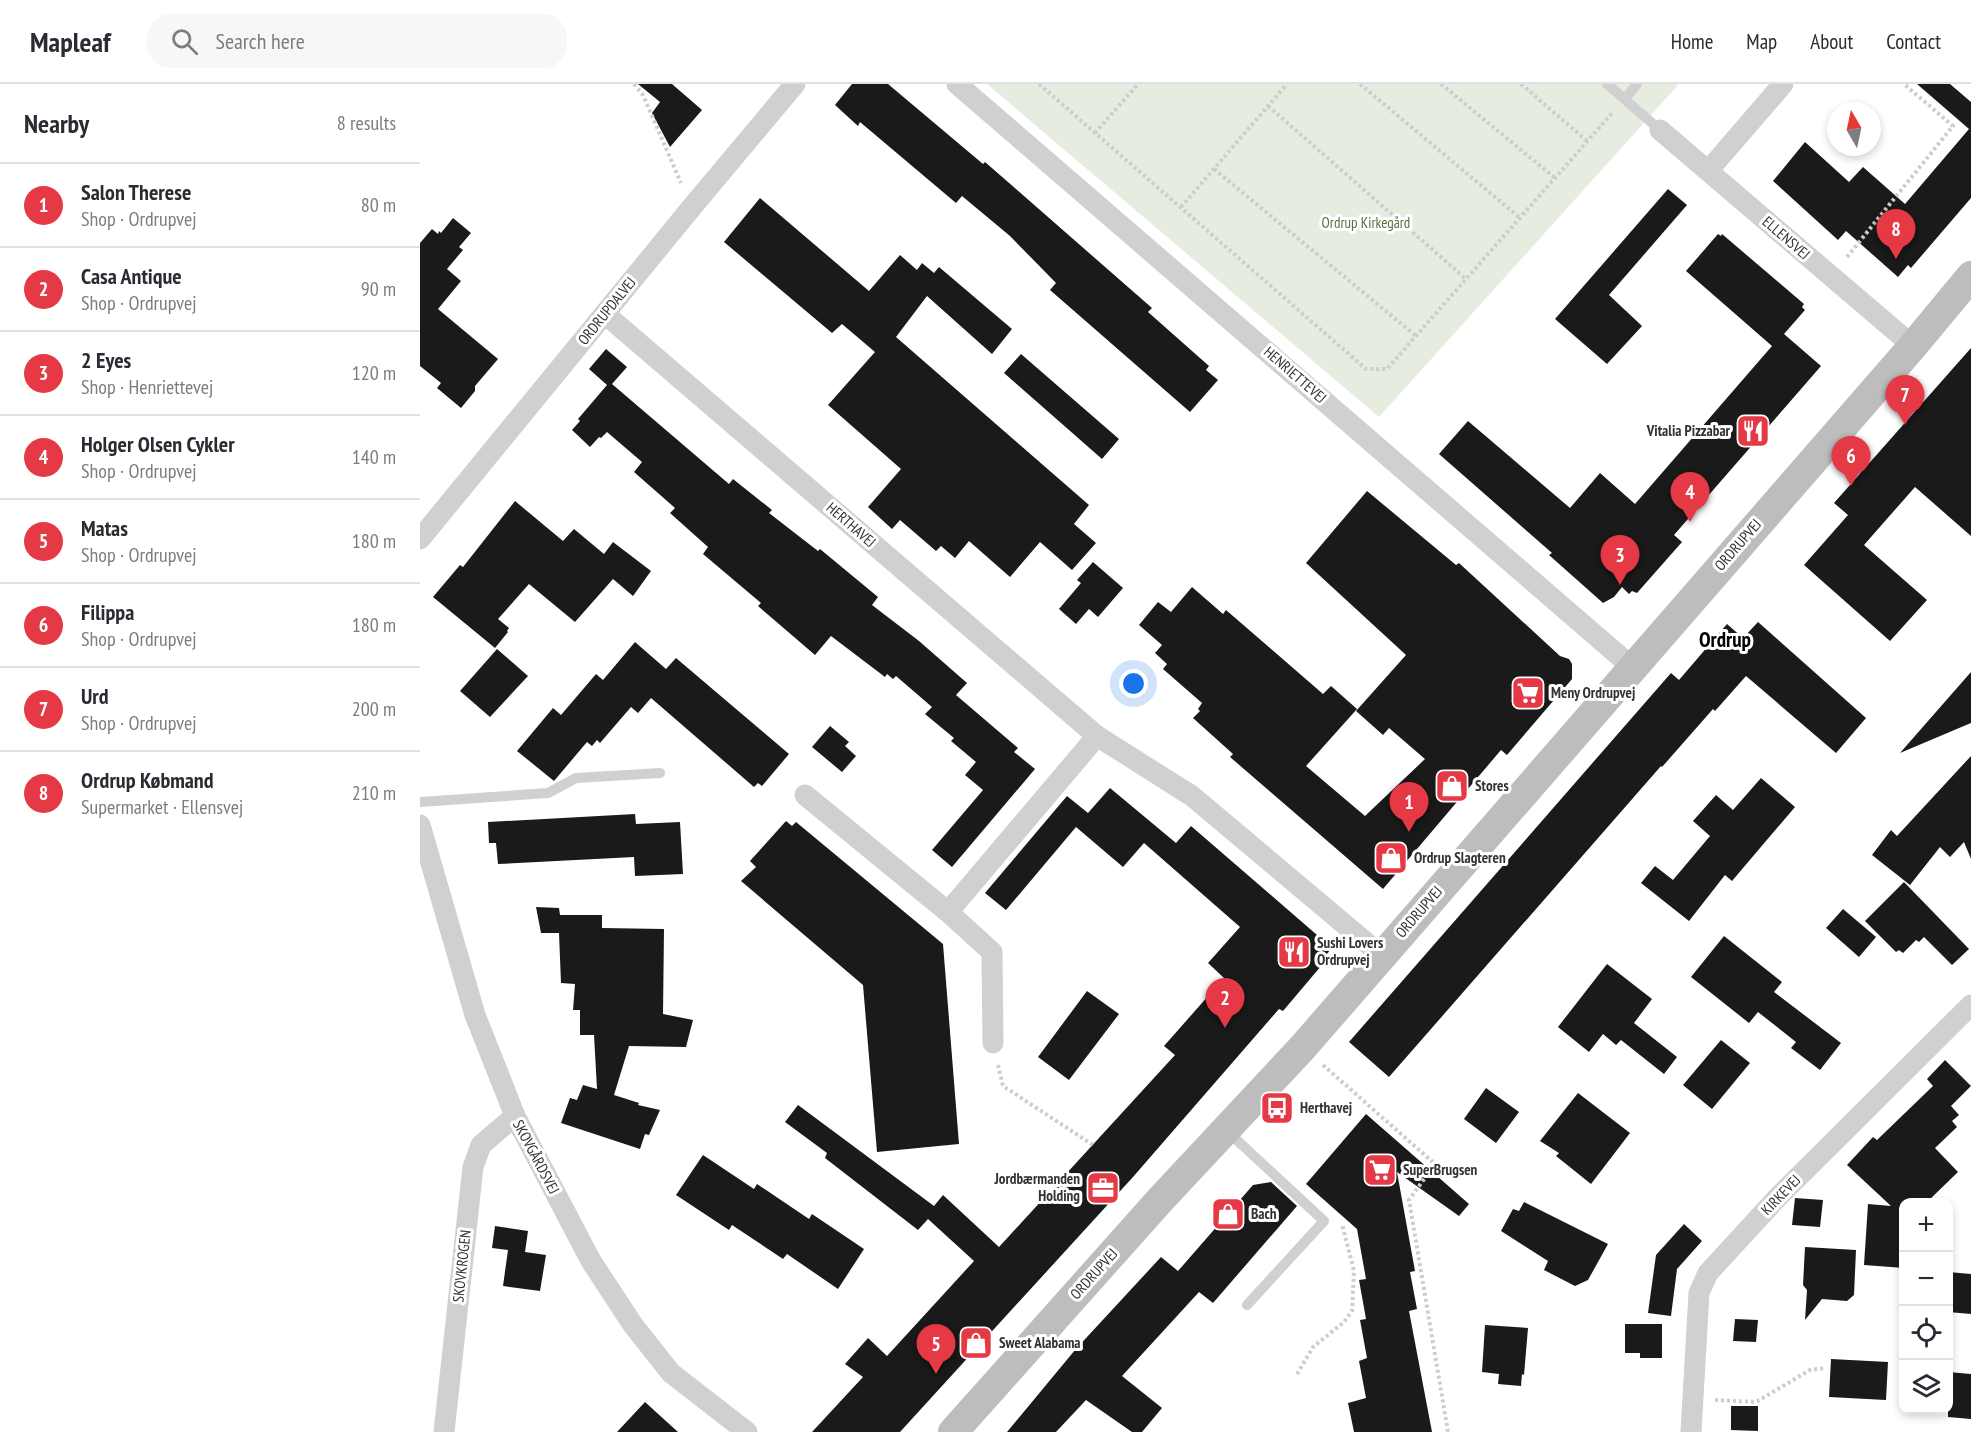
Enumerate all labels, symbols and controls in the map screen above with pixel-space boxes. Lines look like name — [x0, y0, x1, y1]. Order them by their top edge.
search box — [147, 14, 567, 68]
text: Mapleaf — [30, 23, 111, 60]
icon: search — [168, 25, 201, 58]
text: Search here — [216, 27, 305, 55]
text: Home — [1671, 28, 1713, 55]
text: Map — [1746, 28, 1777, 55]
text: About — [1810, 28, 1853, 55]
text: Contact — [1886, 28, 1941, 55]
north arrow — [1827, 102, 1881, 156]
text: Nearby — [24, 107, 89, 140]
text: 8 results — [337, 110, 396, 136]
text: Salon Therese — [81, 178, 191, 206]
text: 1 — [39, 192, 48, 218]
text: 80 m — [361, 192, 396, 218]
text: Shop · Ordrupvej — [81, 206, 197, 232]
pin: 8 — [1876, 210, 1916, 259]
street label: ELLENSVEJ — [1759, 212, 1814, 263]
park label: Ordrup Kirkegård — [1322, 213, 1410, 232]
text: Casa Antique — [81, 262, 182, 290]
street label: ORDRUPDALVEJ — [574, 273, 640, 348]
text: 2 — [39, 276, 48, 302]
text: 90 m — [361, 276, 396, 302]
text: Shop · Ordrupvej — [81, 290, 197, 316]
street label: HENRIETTEVEJ — [1260, 342, 1331, 407]
text: 2 Eyes — [81, 346, 131, 374]
text: 3 — [39, 360, 48, 386]
text: 120 m — [352, 360, 396, 386]
text: Shop · Henriettevej — [81, 374, 213, 400]
pin: 7 — [1886, 376, 1924, 425]
restaurant icon: Vitalia Pizzabar — [1735, 413, 1771, 449]
place label: Vitalia Pizzabar — [1646, 421, 1731, 440]
text: Holger Olsen Cykler — [81, 430, 235, 458]
pin: 6 — [1832, 436, 1870, 486]
text: 4 — [39, 444, 48, 470]
text: 140 m — [352, 444, 396, 470]
text: Shop · Ordrupvej — [81, 458, 197, 484]
pin: 4 — [1670, 472, 1710, 522]
street label: HERTHAVEJ — [823, 498, 880, 551]
text: Matas — [81, 514, 128, 542]
street label: ORDRUPVEJ — [1710, 515, 1765, 574]
text: 5 — [39, 528, 48, 554]
text: 180 m — [352, 528, 396, 554]
pin: 3 — [1600, 536, 1640, 585]
text: Shop · Ordrupvej — [81, 542, 197, 568]
text: Filippa — [81, 598, 134, 626]
text: 6 — [39, 612, 48, 638]
text: 180 m — [352, 612, 396, 638]
text: Shop · Ordrupvej — [81, 626, 197, 652]
district label: Ordrup — [1699, 626, 1751, 653]
your location — [1119, 669, 1148, 698]
supermarket icon: Meny Ordrupvej — [1510, 675, 1546, 711]
text: Urd — [81, 682, 109, 710]
place label: Meny Ordrupvej — [1551, 683, 1635, 702]
text: 7 — [39, 696, 48, 722]
text: 200 m — [352, 696, 396, 722]
text: Shop · Ordrupvej — [81, 710, 197, 736]
text: Ordrup Købmand — [81, 766, 214, 794]
shop icon: Stores — [1434, 768, 1470, 804]
place label: Stores — [1475, 776, 1509, 795]
text: 8 — [39, 780, 48, 806]
text: 210 m — [352, 780, 396, 806]
pin: 1 — [1390, 782, 1428, 832]
text: Supermarket · Ellensvej — [81, 794, 243, 820]
shop icon: Ordrup Slagteren — [1373, 840, 1409, 876]
place label: Ordrup Slagteren — [1414, 848, 1506, 867]
street label: ORDRUPVEJ — [1391, 882, 1446, 941]
place label: Sushi Lovers Ordrupvej — [1317, 933, 1383, 969]
restaurant icon: Sushi Lovers Ordrupvej — [1276, 934, 1312, 970]
pin: 2 — [1206, 978, 1244, 1028]
bus stop icon: Herthavej — [1259, 1090, 1295, 1126]
place label: Herthavej — [1300, 1098, 1352, 1117]
street label: SKOVGÅRDSVEJ — [509, 1117, 564, 1197]
supermarket icon: SuperBrugsen — [1362, 1152, 1398, 1188]
place label: SuperBrugsen — [1403, 1160, 1478, 1179]
place label: Jordbærmanden Holding — [993, 1169, 1080, 1205]
office icon: Jordbærmanden Holding — [1085, 1170, 1121, 1206]
street label: KIRKEVEJ — [1757, 1170, 1804, 1219]
shop icon: Bach — [1210, 1196, 1246, 1232]
map controls — [1899, 1198, 1953, 1414]
button: + — [1899, 1198, 1953, 1252]
place label: Bach — [1251, 1204, 1277, 1223]
street label: SKOVKROGEN — [448, 1229, 475, 1303]
street label: ORDRUPVEJ — [1066, 1244, 1121, 1303]
button: − — [1899, 1252, 1953, 1306]
button: locate — [1899, 1306, 1953, 1360]
pin: 5 — [916, 1324, 956, 1374]
shop icon: Sweet Alabama — [958, 1325, 994, 1361]
place label: Sweet Alabama — [999, 1333, 1081, 1352]
button: layers — [1899, 1360, 1953, 1414]

